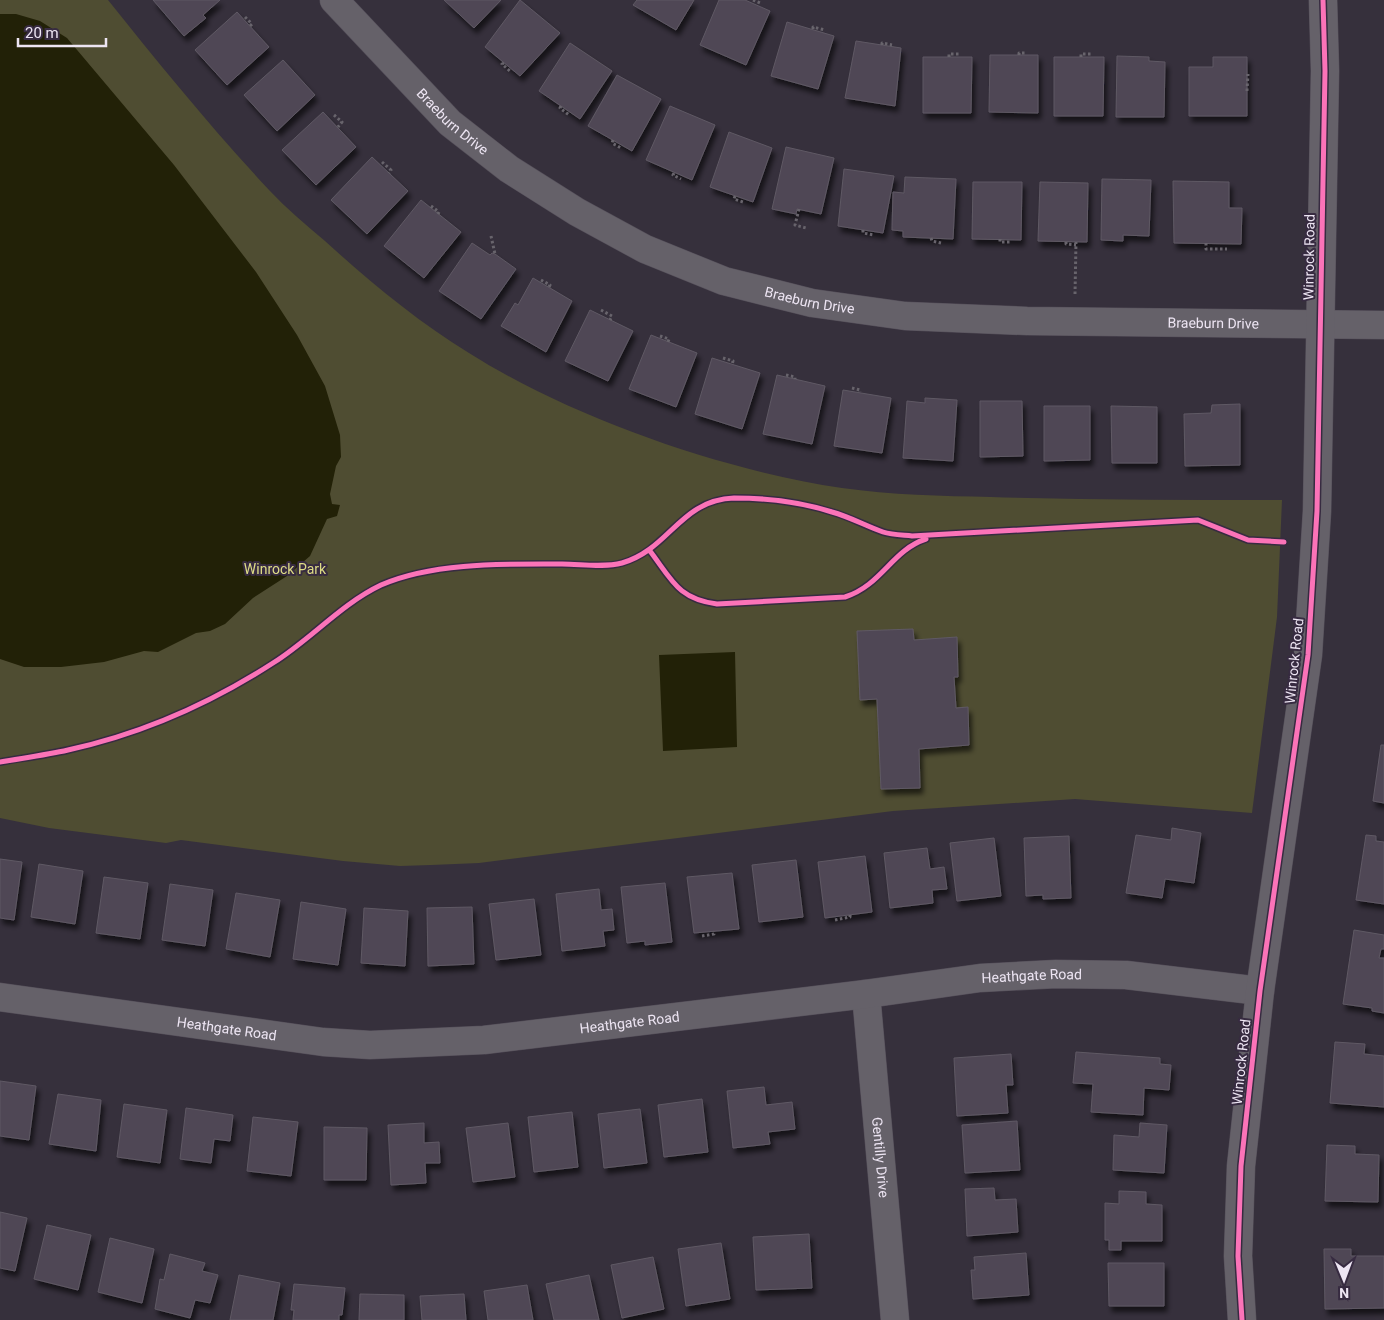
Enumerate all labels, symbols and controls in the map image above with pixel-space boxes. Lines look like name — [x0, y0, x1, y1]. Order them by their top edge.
scale bar — [18, 15, 105, 47]
text: 20 m — [25, 24, 59, 42]
street label: Braeburn Drive — [413, 85, 492, 158]
street label: Winrock Road — [1300, 214, 1318, 300]
street label: Braeburn Drive — [763, 284, 856, 317]
street label: Braeburn Drive — [1168, 315, 1259, 332]
park label: Winrock Park — [244, 561, 327, 577]
street label: Winrock Road — [1282, 617, 1306, 705]
street label: Heathgate Road — [981, 966, 1082, 986]
street label: Heathgate Road — [579, 1009, 680, 1036]
street label: Heathgate Road — [176, 1014, 278, 1043]
street label: Winrock Road — [1229, 1018, 1253, 1106]
street label: Gentilly Drive — [869, 1116, 892, 1198]
north arrow — [1319, 1255, 1369, 1305]
text: N — [1339, 1285, 1349, 1301]

